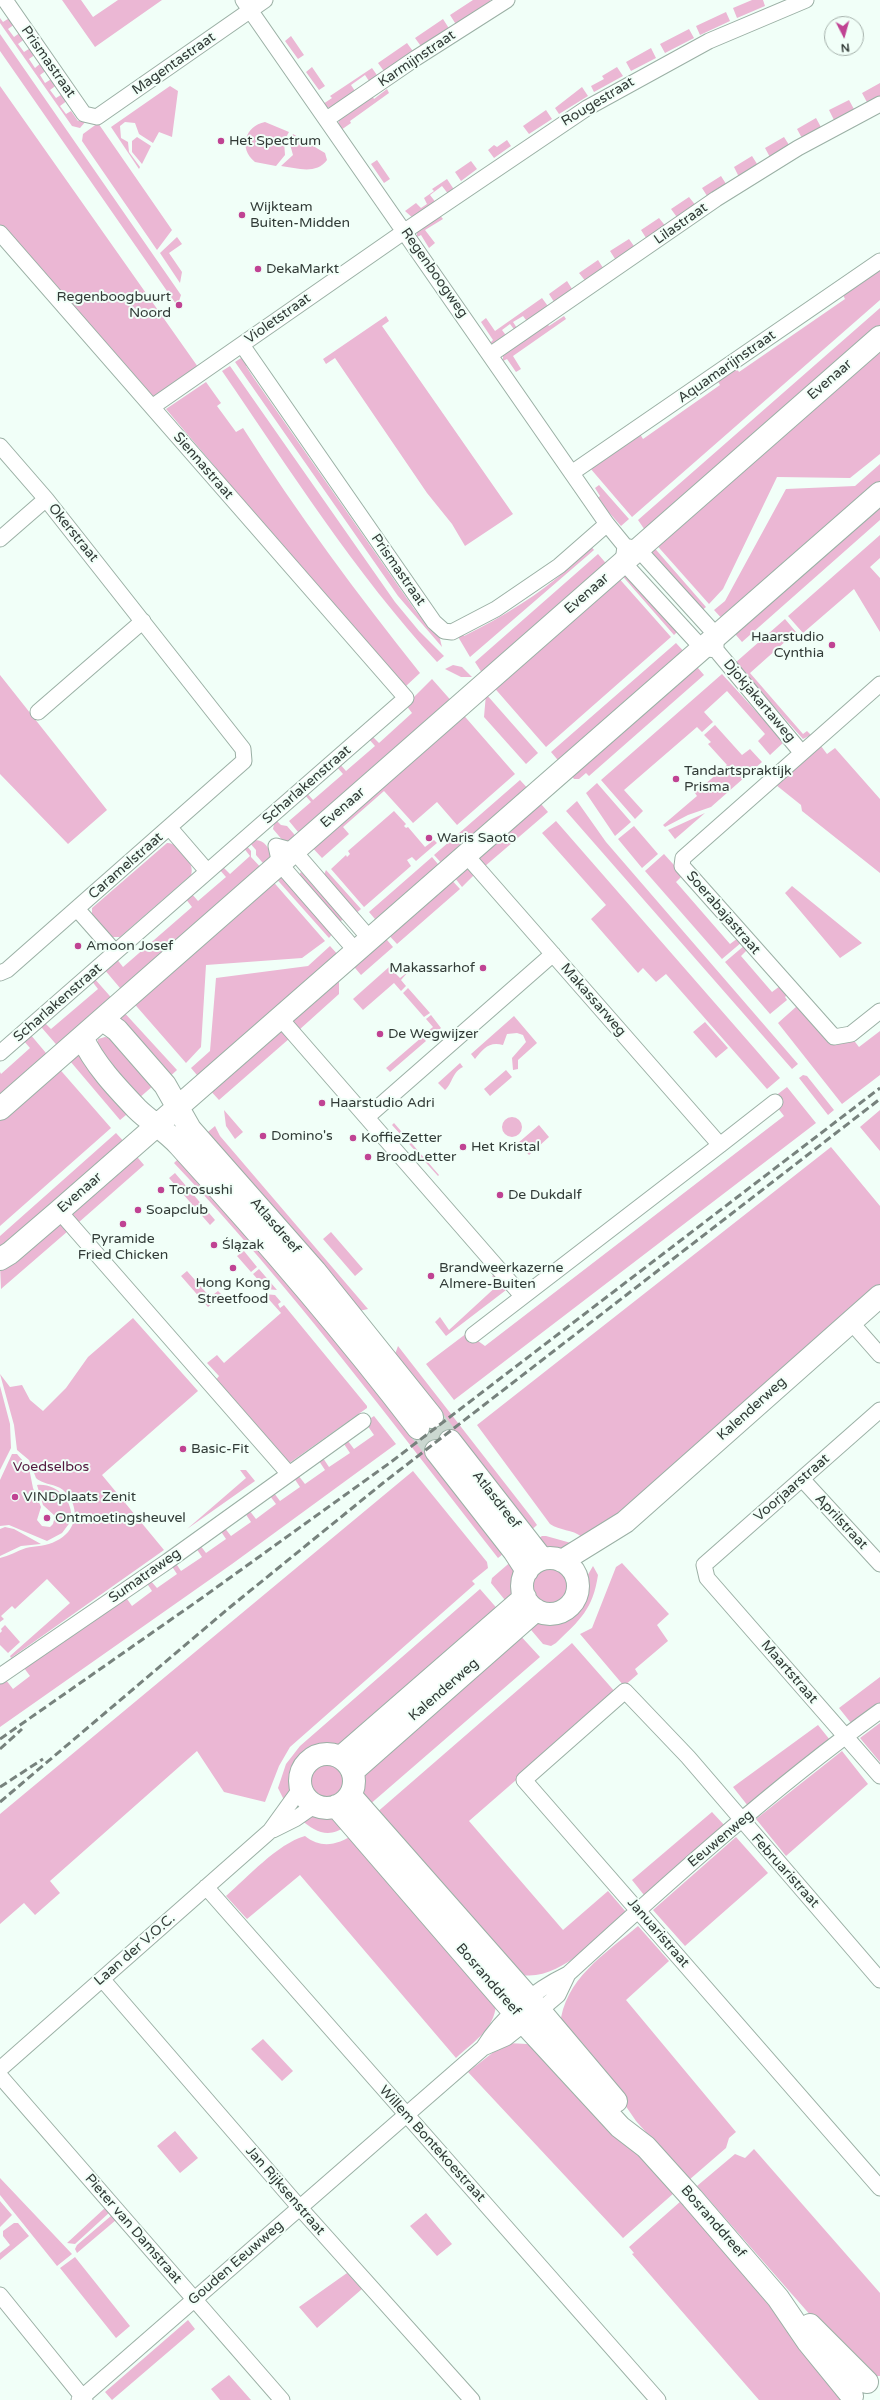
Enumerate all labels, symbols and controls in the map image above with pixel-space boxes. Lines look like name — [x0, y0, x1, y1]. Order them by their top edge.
north arrow — [824, 16, 864, 56]
street label: Prismastraat — [17, 23, 79, 101]
street label: Karmijnstraat — [375, 27, 459, 91]
street label: Magentastraat — [129, 29, 219, 99]
text: N — [840, 41, 850, 54]
street label: Rougestraat — [559, 74, 637, 130]
place label: Het Spectrum — [229, 133, 321, 149]
marker: Het Spectrum — [216, 136, 226, 146]
place label: Wijkteam Buiten-Midden — [250, 199, 350, 232]
street label: Lilastraat — [651, 200, 711, 248]
marker: Wijkteam Buiten-Midden — [237, 210, 247, 220]
street label: Regenboogweg — [397, 225, 471, 321]
place label: DekaMarkt — [266, 261, 339, 277]
marker: DekaMarkt — [253, 264, 263, 274]
place label: Regenboogbuurt Noord — [57, 289, 171, 322]
street label: Violetstraat — [242, 290, 314, 348]
marker: Regenboogbuurt Noord — [174, 300, 184, 310]
street label: Aquamarijnstraat — [675, 327, 779, 407]
street label: Evenaar — [804, 356, 856, 404]
street label: Siennastraat — [169, 429, 237, 503]
street label: Okerstraat — [44, 500, 102, 566]
street label: Prismastraat — [367, 531, 429, 609]
street label: Evenaar — [561, 570, 613, 618]
place label: Haarstudio Cynthia — [751, 629, 824, 662]
marker: Haarstudio Cynthia — [827, 640, 837, 650]
street label: Djokjakartaweg — [719, 656, 799, 746]
street label: Scharlakenstraat — [259, 742, 355, 828]
place label: Tandartspraktijk Prisma — [684, 763, 792, 796]
marker: Tandartspraktijk Prisma — [671, 774, 681, 784]
street label: Evenaar — [317, 784, 369, 832]
street label: Caramelstraat — [85, 829, 167, 903]
place label: Waris Saoto — [437, 830, 516, 846]
marker: Waris Saoto — [424, 833, 434, 843]
street label: Soerabajastraat — [682, 868, 764, 958]
place label: Amoon Josef — [86, 938, 173, 954]
marker: Amoon Josef — [73, 941, 83, 951]
street label: Scharlakenstraat — [10, 960, 106, 1046]
place label: Makassarhof — [389, 960, 475, 976]
street label: Makassarweg — [557, 960, 629, 1040]
marker: Makassarhof — [478, 963, 488, 973]
place label: De Wegwijzer — [388, 1026, 478, 1042]
marker: De Wegwijzer — [375, 1029, 385, 1039]
place label: Haarstudio Adri — [330, 1095, 435, 1111]
marker: Haarstudio Adri — [317, 1098, 327, 1108]
place label: Domino's — [271, 1128, 333, 1144]
place label: KoffieZetter — [361, 1130, 442, 1146]
marker: Domino's — [258, 1131, 268, 1141]
marker: KoffieZetter — [348, 1133, 358, 1143]
place label: Het Kristal — [471, 1139, 540, 1155]
marker: Het Kristal — [458, 1142, 468, 1152]
place label: BroodLetter — [376, 1149, 456, 1165]
marker: BroodLetter — [363, 1152, 373, 1162]
street label: Evenaar — [54, 1169, 106, 1217]
place label: Torosushi — [169, 1182, 233, 1198]
marker: Torosushi — [156, 1185, 166, 1195]
place label: De Dukdalf — [508, 1187, 582, 1203]
marker: De Dukdalf — [495, 1190, 505, 1200]
street label: Atlasdreef — [246, 1195, 304, 1257]
place label: Soapclub — [146, 1202, 208, 1218]
marker: Soapclub — [133, 1205, 143, 1215]
marker: Pyramide Fried Chicken — [118, 1219, 128, 1229]
place label: Pyramide Fried Chicken — [78, 1231, 168, 1264]
place label: Ślązak — [222, 1237, 264, 1253]
marker: Ślązak — [209, 1240, 219, 1250]
place label: Brandweerkazerne Almere-Buiten — [439, 1260, 563, 1292]
marker: Hong Kong Streetfood — [228, 1263, 238, 1273]
marker: Brandweerkazerne Almere-Buiten — [426, 1271, 436, 1281]
place label: Hong Kong Streetfood — [195, 1275, 271, 1308]
street label: Kalenderweg — [714, 1374, 790, 1444]
place label: Basic-Fit — [191, 1441, 249, 1457]
marker: Basic-Fit — [178, 1444, 188, 1454]
street label: Voorjaarstraat — [751, 1451, 833, 1525]
park label: Voedselbos — [13, 1459, 89, 1475]
street label: Atlasdreef — [468, 1468, 524, 1532]
place label: VINDplaats Zenit — [23, 1489, 136, 1505]
street label: Aprilstraat — [811, 1491, 871, 1553]
marker: VINDplaats Zenit — [10, 1492, 20, 1502]
place label: Ontmoetingsheuvel — [55, 1510, 186, 1526]
marker: Ontmoetingsheuvel — [42, 1513, 52, 1523]
street label: Sumatraweg — [106, 1545, 184, 1607]
street label: Maartstraat — [757, 1637, 821, 1707]
street label: Kalenderweg — [406, 1655, 482, 1725]
street label: Eeuwenweg — [685, 1807, 757, 1871]
street label: Februaristraat — [747, 1831, 823, 1911]
street label: Januaristraat — [623, 1895, 693, 1971]
street label: Laan der V.O.C. — [91, 1910, 179, 1990]
street label: Bosranddreef — [452, 1940, 524, 2020]
street label: Willem Bontekoestraat — [375, 2082, 489, 2206]
street label: Jan Rijksenstraat — [242, 2143, 328, 2239]
street label: Pieter van Damstraat — [81, 2171, 185, 2287]
street label: Bosranddreef — [677, 2182, 749, 2262]
street label: Gouden Eeuwweg — [185, 2217, 287, 2309]

